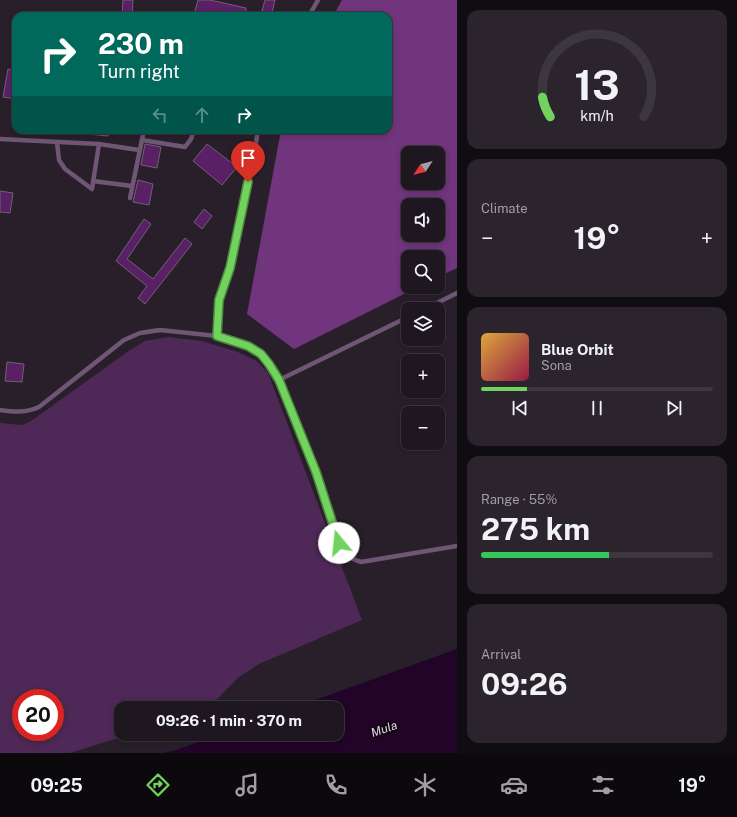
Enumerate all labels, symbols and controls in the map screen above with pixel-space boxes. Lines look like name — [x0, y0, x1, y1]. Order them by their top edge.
text: 230 m — [98, 27, 184, 60]
icon: right — [32, 28, 84, 80]
text: 13 — [574, 60, 620, 109]
text: Turn right — [98, 61, 180, 82]
icon: left — [149, 104, 171, 126]
icon: ahead — [191, 104, 213, 126]
icon: right — [233, 104, 255, 126]
text: km/h — [580, 107, 614, 124]
pin — [231, 141, 265, 182]
north arrow — [401, 146, 445, 190]
map controls — [401, 146, 445, 450]
icon: arrive — [237, 147, 259, 169]
button: sound — [401, 198, 445, 242]
text: Climate — [481, 201, 528, 216]
text: 19° — [574, 220, 620, 256]
text: − — [481, 225, 493, 251]
text: + — [701, 225, 713, 251]
button: search — [401, 250, 445, 294]
button: layers — [401, 302, 445, 346]
text: Blue Orbit — [541, 341, 614, 358]
button: + — [401, 354, 445, 398]
text: Sona — [541, 358, 572, 373]
icon: previous — [509, 397, 531, 419]
icon: pause — [586, 397, 608, 419]
icon: next — [663, 397, 685, 419]
button: − — [401, 406, 445, 450]
text: Range · 55% — [481, 492, 557, 507]
text: 275 km — [481, 511, 590, 547]
position arrow — [318, 522, 360, 564]
text: Arrival — [481, 647, 521, 662]
text: 09:26 — [481, 666, 568, 702]
speed limit sign: 20 — [12, 689, 64, 741]
text: 09:26 · 1 min · 370 m — [156, 712, 302, 729]
water label: Mula — [369, 718, 399, 740]
icon: directions — [144, 771, 172, 799]
icon: music — [233, 771, 261, 799]
icon: phone — [322, 771, 350, 799]
icon: climate — [411, 771, 439, 799]
icon: car — [500, 771, 528, 799]
icon: filters — [589, 771, 617, 799]
text: 09:25 — [31, 775, 83, 796]
text: 19° — [678, 775, 706, 796]

